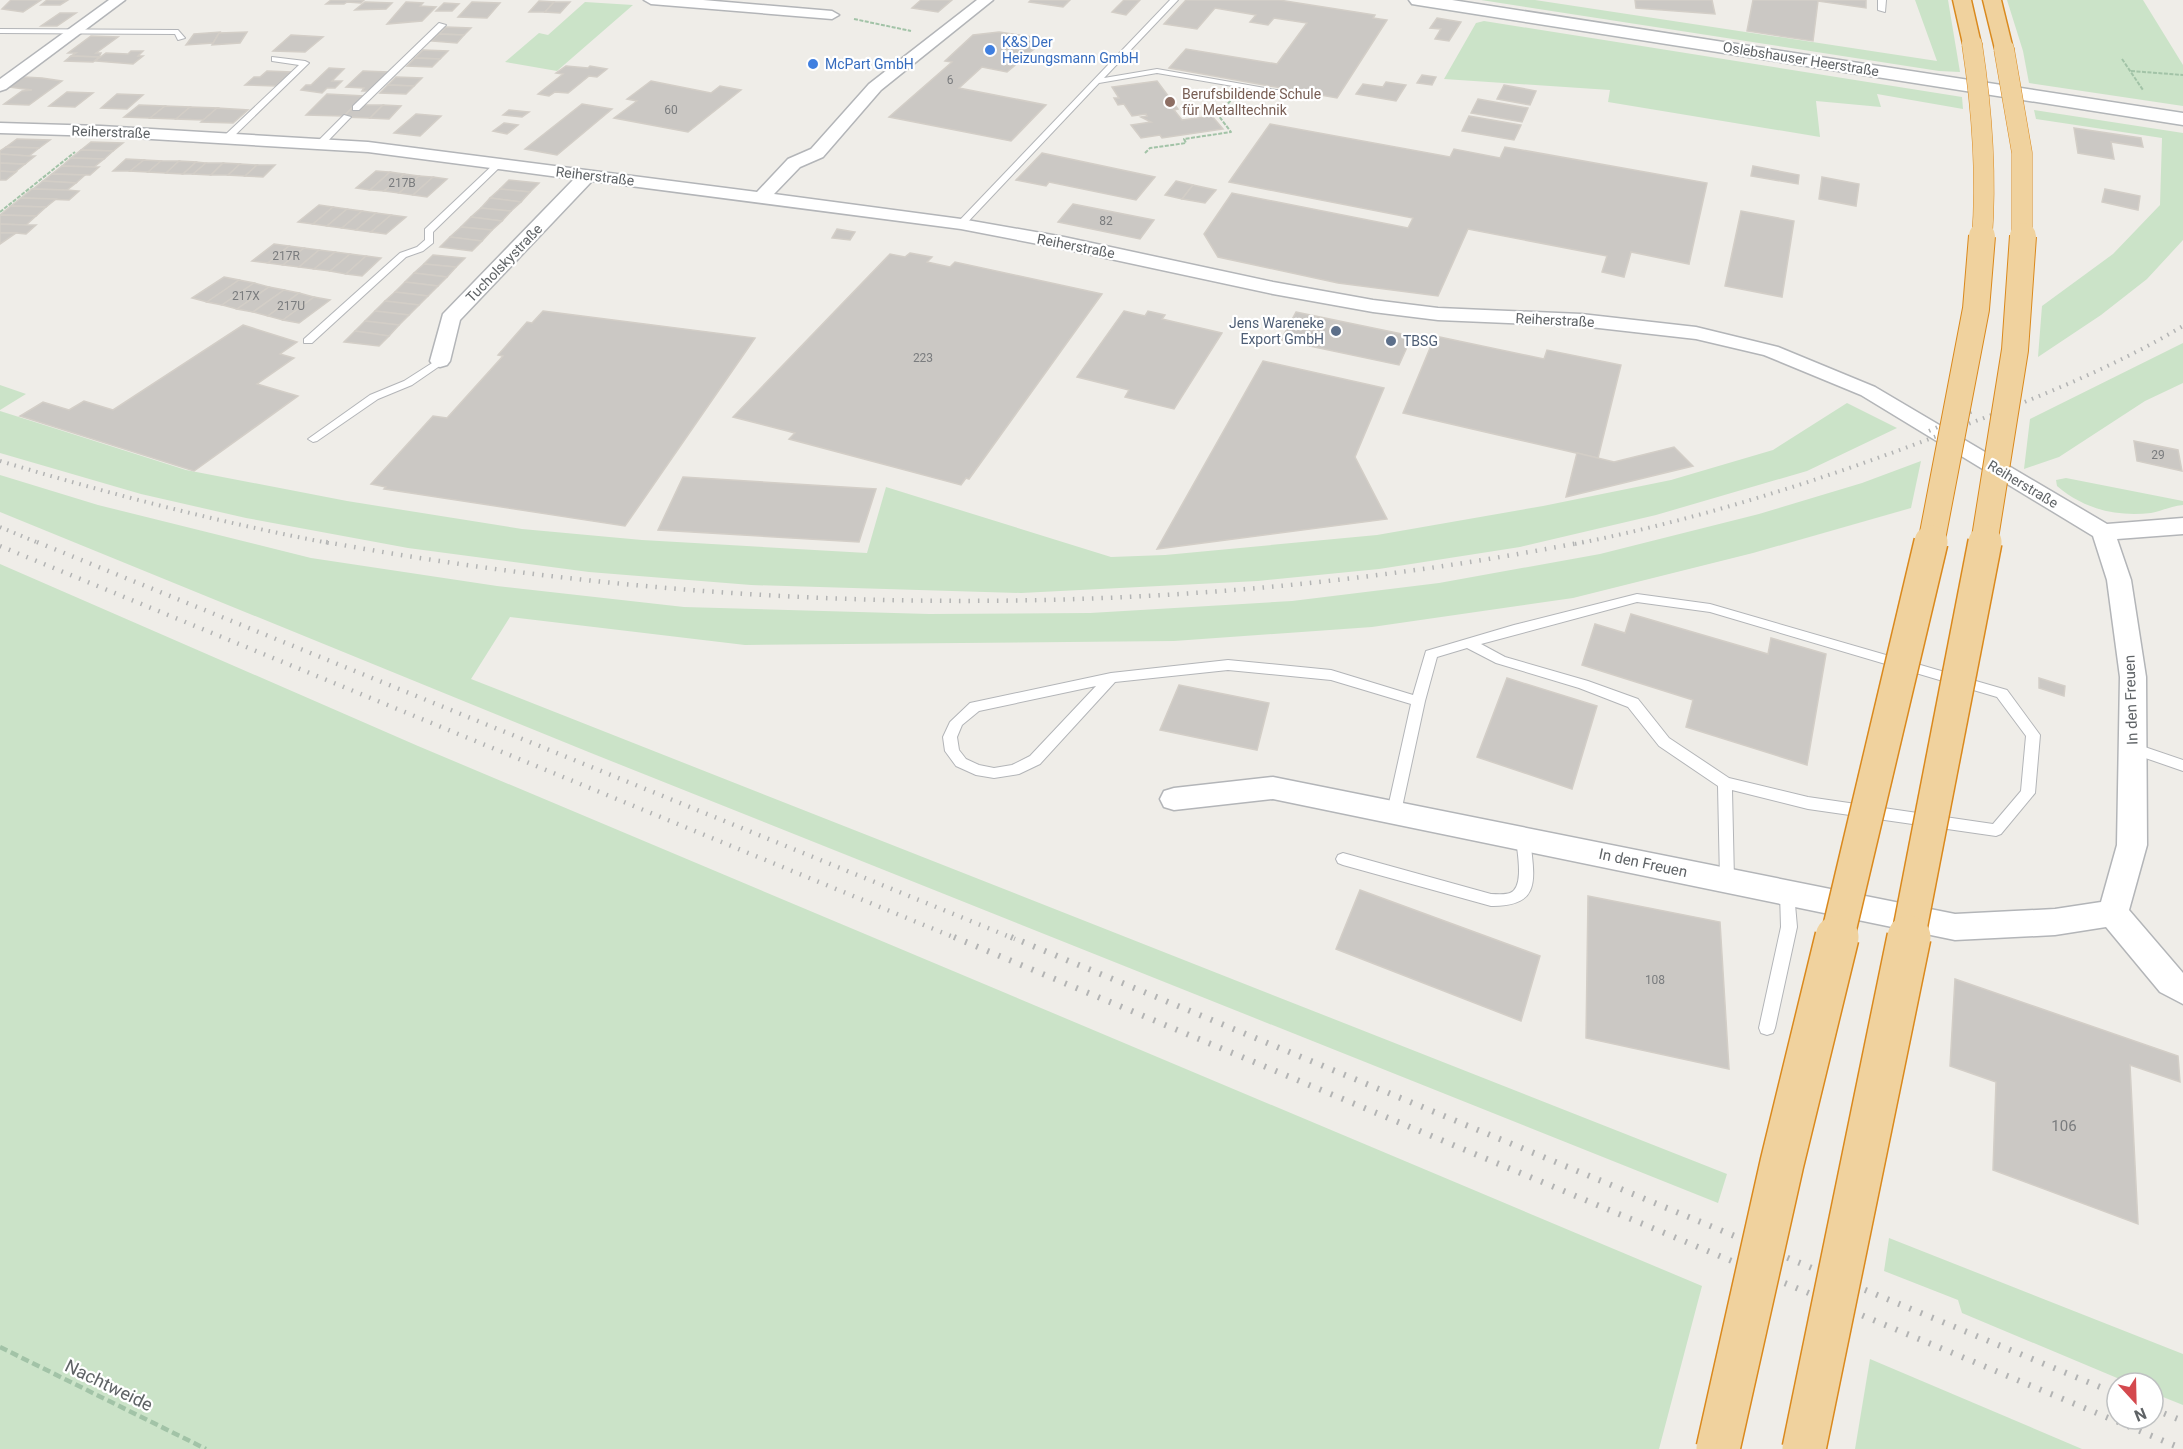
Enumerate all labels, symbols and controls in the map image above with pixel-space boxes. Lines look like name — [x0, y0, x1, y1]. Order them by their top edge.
place label: K&S Der Heizungsmann GmbH — [1002, 34, 1139, 66]
street label: Oslebshauser Heerstraße — [1722, 39, 1880, 79]
marker: K&S Der Heizungsmann GmbH — [983, 43, 997, 57]
place label: McPart GmbH — [825, 56, 914, 72]
marker: McPart GmbH — [806, 57, 820, 71]
house number: 6 — [947, 73, 954, 87]
place label: Berufsbildende Schule für Metalltechnik — [1182, 86, 1321, 118]
marker: Berufsbildende Schule für Metalltechnik — [1163, 95, 1177, 109]
house number: 60 — [664, 103, 678, 117]
street label: Reiherstraße — [71, 123, 151, 141]
street label: Reiherstraße — [555, 163, 635, 189]
house number: 217B — [388, 176, 416, 190]
house number: 82 — [1099, 214, 1113, 228]
street label: Tucholskystraße — [463, 221, 545, 305]
street label: Reiherstraße — [1036, 231, 1116, 261]
house number: 217R — [272, 249, 300, 263]
house number: 217X — [232, 289, 260, 303]
house number: 217U — [277, 299, 305, 313]
street label: Reiherstraße — [1515, 310, 1595, 330]
place label: Jens Wareneke Export GmbH — [1229, 315, 1324, 347]
marker: Jens Wareneke Export GmbH — [1329, 324, 1343, 338]
place label: TBSG — [1403, 333, 1438, 349]
marker: TBSG — [1384, 334, 1398, 348]
house number: 223 — [913, 351, 933, 365]
house number: 29 — [2151, 448, 2165, 462]
street label: Reiherstraße — [1985, 457, 2061, 511]
street label: In den Freuen — [2120, 655, 2142, 745]
street label: In den Freuen — [1597, 845, 1689, 881]
house number: 108 — [1645, 973, 1665, 987]
house number: 106 — [2051, 1117, 2077, 1135]
street label: Nachtweide — [62, 1355, 156, 1415]
north arrow — [2105, 1371, 2165, 1431]
text: N — [2132, 1404, 2149, 1425]

